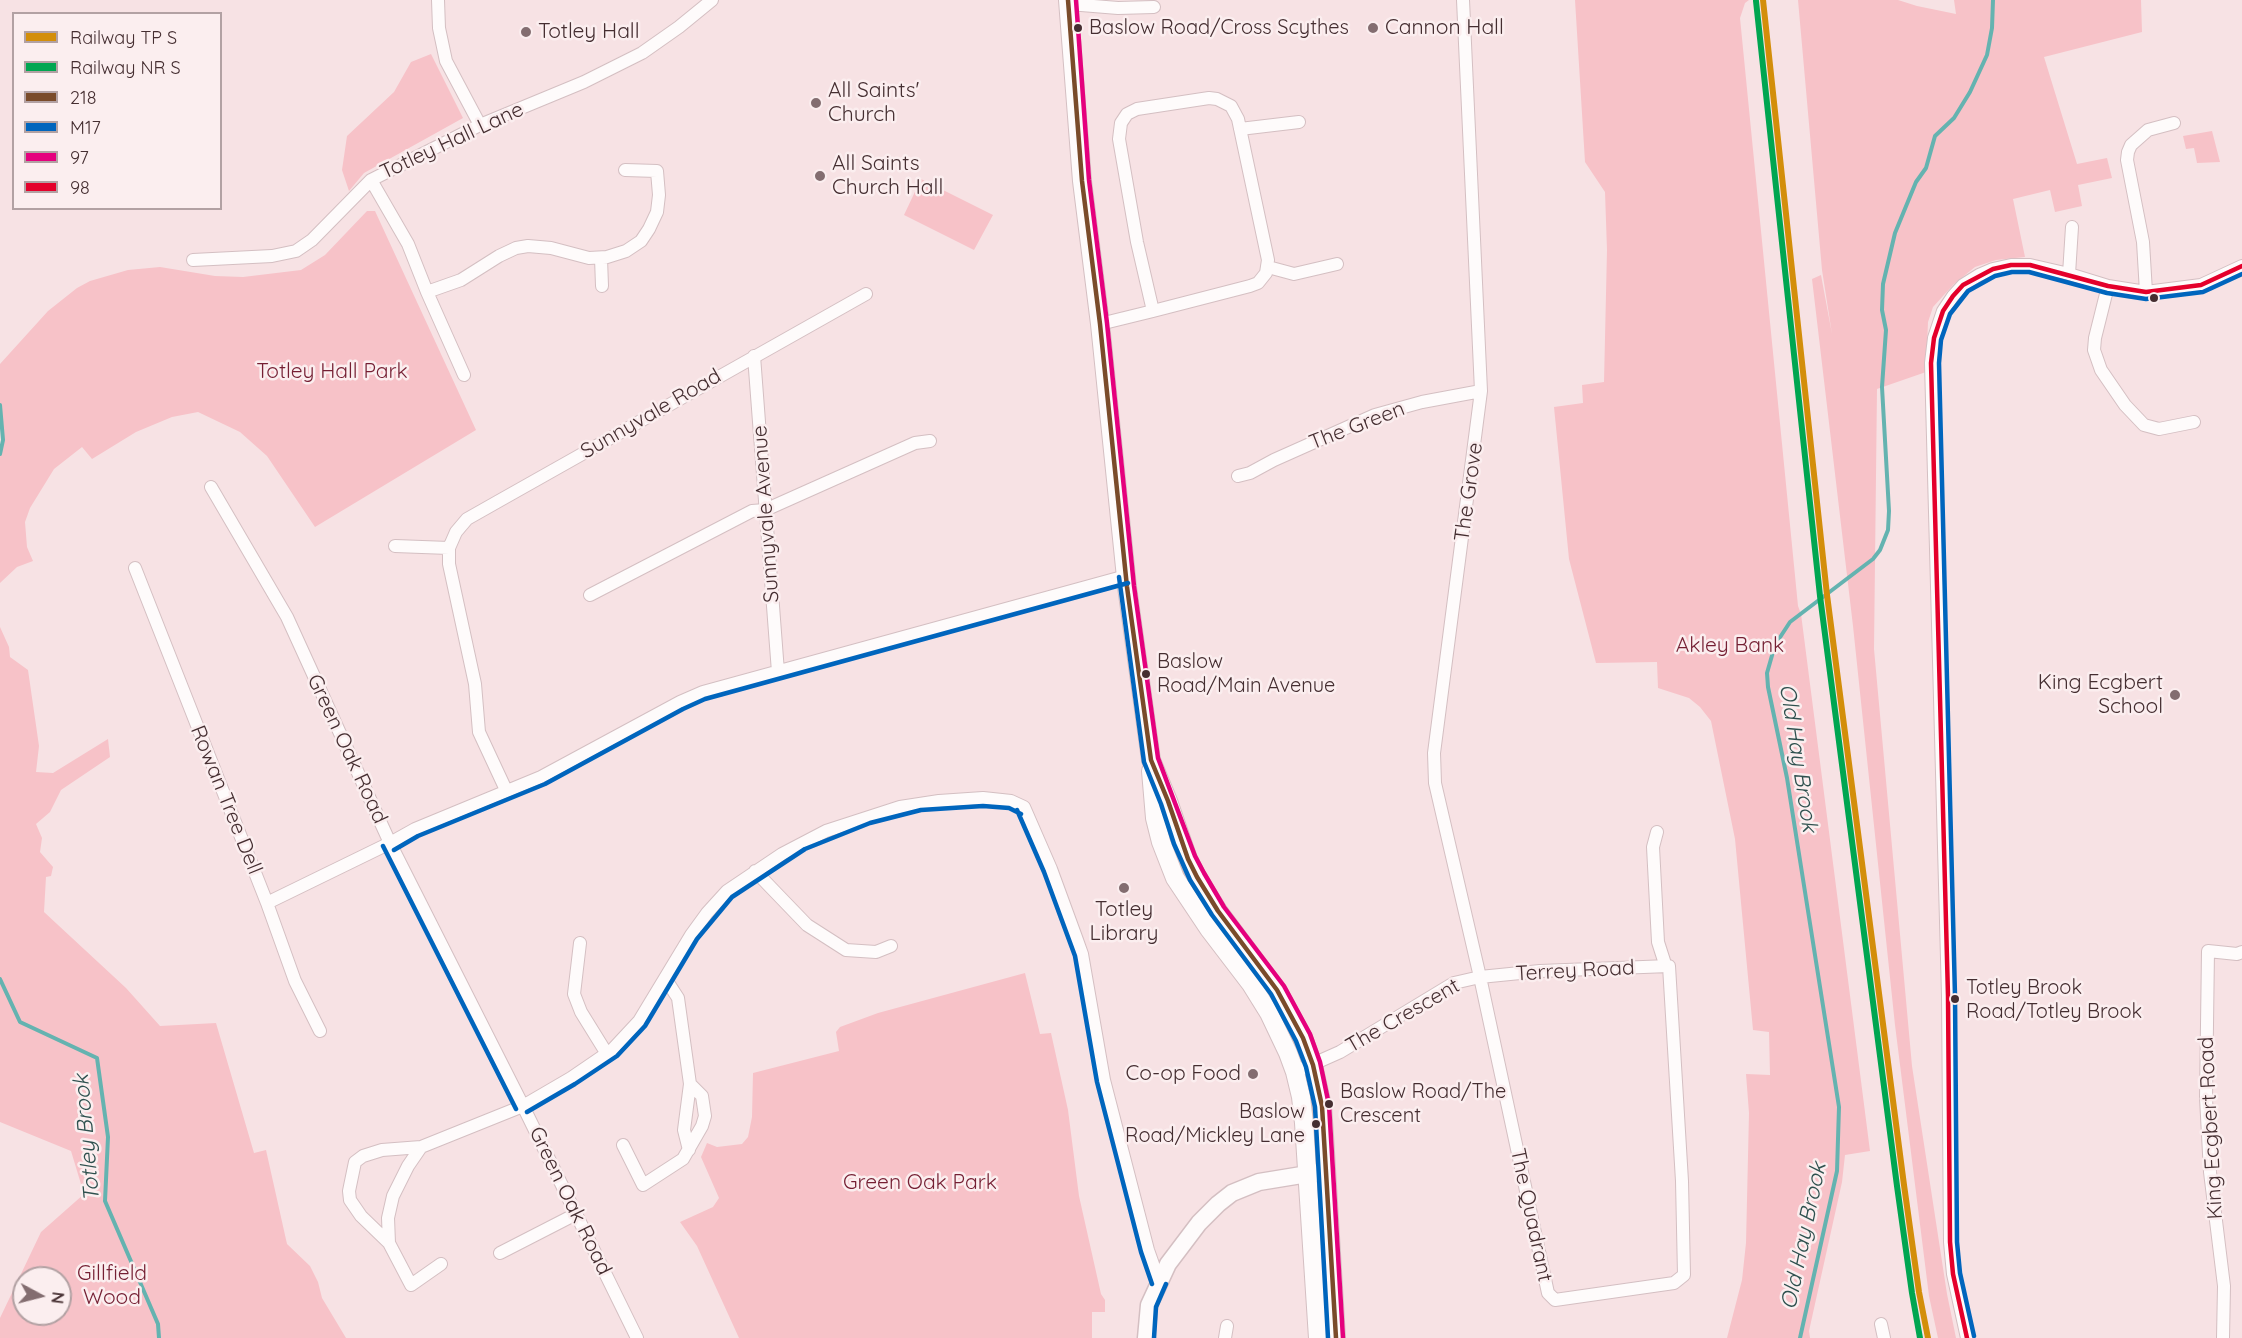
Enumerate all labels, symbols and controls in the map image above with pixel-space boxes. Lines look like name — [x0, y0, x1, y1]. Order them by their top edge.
legend — [12, 12, 222, 210]
place label: Cannon Hall — [1385, 15, 1504, 41]
place label: Baslow Road/Cross Scythes — [1089, 16, 1349, 40]
place label: Totley Hall — [538, 19, 640, 45]
marker: Cannon Hall — [1366, 21, 1380, 35]
marker: Baslow Road/Cross Scythes — [1072, 22, 1084, 34]
marker: Totley Hall — [519, 25, 533, 39]
text: Railway TP S — [70, 26, 177, 49]
text: Railway NR S — [70, 56, 181, 79]
place label: All Saints' Church — [828, 78, 920, 128]
text: 218 — [70, 86, 96, 109]
marker: All Saints' Church — [809, 96, 823, 110]
street label: Totley Hall Lane — [376, 97, 528, 185]
text: M17 — [70, 116, 101, 139]
text: 97 — [70, 146, 89, 169]
place label: All Saints Church Hall — [832, 151, 943, 201]
marker: All Saints Church Hall — [813, 169, 827, 183]
text: 98 — [70, 176, 90, 199]
unlabelled marker — [2148, 292, 2160, 304]
park label: Totley Hall Park — [256, 359, 408, 385]
street label: Sunnyvale Road — [576, 364, 726, 464]
street label: The Green — [1306, 396, 1408, 456]
street label: Sunnyvale Avenue — [747, 424, 785, 604]
street label: The Grove — [1450, 441, 1488, 543]
park label: Akley Bank — [1676, 633, 1784, 659]
place label: Baslow Road/Main Avenue — [1157, 650, 1335, 697]
marker: Baslow Road/Main Avenue — [1140, 668, 1152, 680]
street label: Green Oak Road — [301, 670, 393, 828]
place label: King Ecgbert School — [2038, 670, 2163, 720]
water label: Old Hay Brook — [1773, 682, 1823, 834]
marker: King Ecgbert School — [2168, 688, 2182, 702]
street label: Rowan Tree Dell — [185, 722, 267, 878]
marker: Totley Library — [1117, 881, 1131, 895]
place label: Totley Library — [1090, 897, 1158, 947]
street label: Terrey Road — [1515, 955, 1635, 987]
street label: The Crescent — [1342, 973, 1464, 1059]
place label: Totley Brook Road/Totley Brook — [1966, 976, 2142, 1023]
marker: Totley Brook Road/Totley Brook — [1949, 993, 1961, 1005]
street label: King Ecgbert Road — [2194, 1036, 2228, 1220]
place label: Co-op Food — [1126, 1061, 1241, 1087]
marker: Co-op Food — [1246, 1067, 1260, 1081]
water label: Totley Brook — [68, 1073, 106, 1203]
place label: Baslow Road/The Crescent — [1340, 1080, 1506, 1127]
marker: Baslow Road/The Crescent — [1323, 1098, 1335, 1110]
place label: Baslow Road/Mickley Lane — [1125, 1100, 1305, 1147]
marker: Baslow Road/Mickley Lane — [1310, 1118, 1322, 1130]
street label: Green Oak Road — [523, 1123, 617, 1279]
street label: The Quadrant — [1505, 1146, 1557, 1284]
water label: Old Hay Brook — [1776, 1160, 1832, 1312]
park label: Green Oak Park — [843, 1170, 997, 1196]
park label: Gillfield Wood — [77, 1261, 147, 1311]
north arrow — [12, 1266, 72, 1326]
text: N — [47, 1291, 69, 1305]

